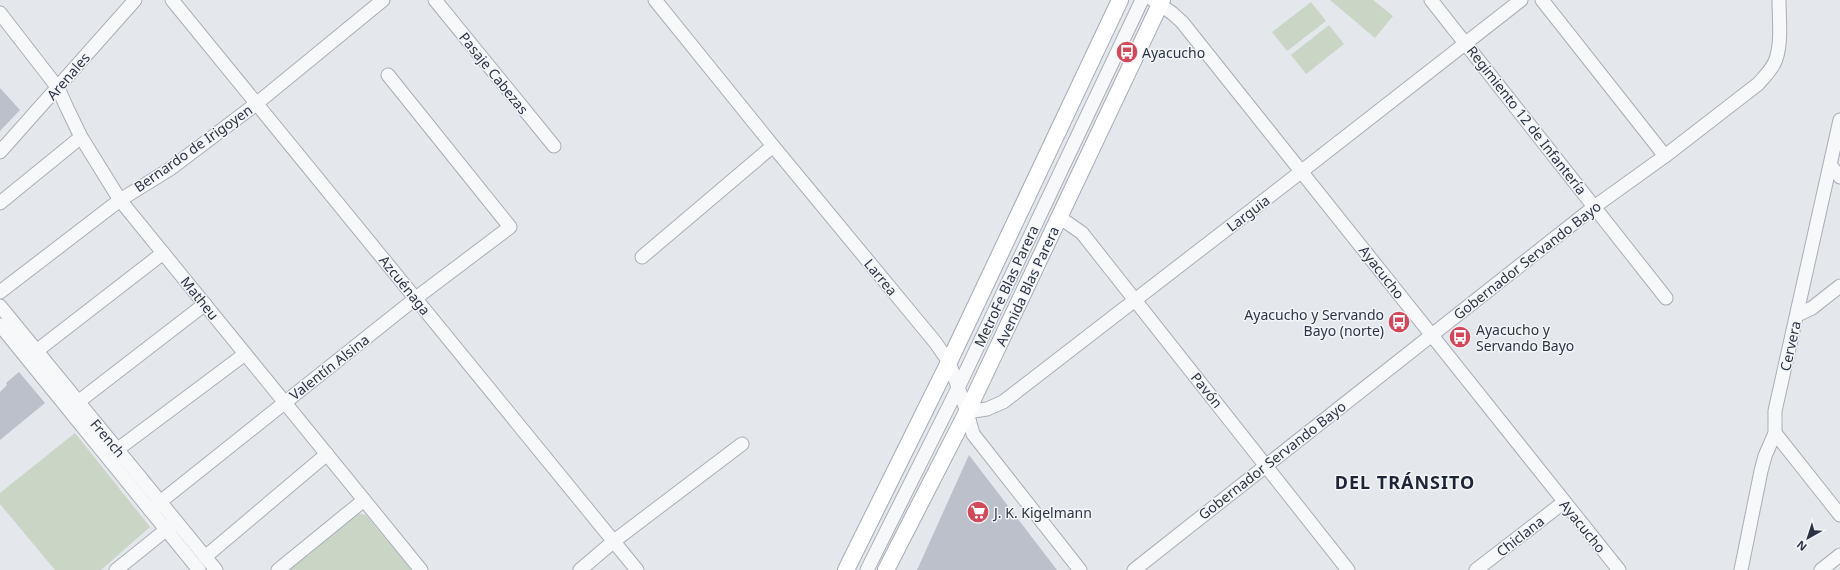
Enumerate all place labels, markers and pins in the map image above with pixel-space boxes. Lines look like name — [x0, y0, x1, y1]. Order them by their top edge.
bus stop icon: Ayacucho — [1114, 39, 1140, 65]
place label: Ayacucho — [1142, 43, 1205, 62]
place label: Ayacucho y Servando Bayo (norte) — [1244, 305, 1384, 340]
bus stop icon: Ayacucho y Servando Bayo (norte) — [1386, 309, 1412, 335]
place label: Ayacucho y Servando Bayo — [1476, 320, 1574, 355]
bus stop icon: Ayacucho y Servando Bayo — [1447, 324, 1473, 350]
supermarket icon: J. K. Kigelmann — [965, 499, 991, 525]
place label: J. K. Kigelmann — [992, 503, 1092, 522]

